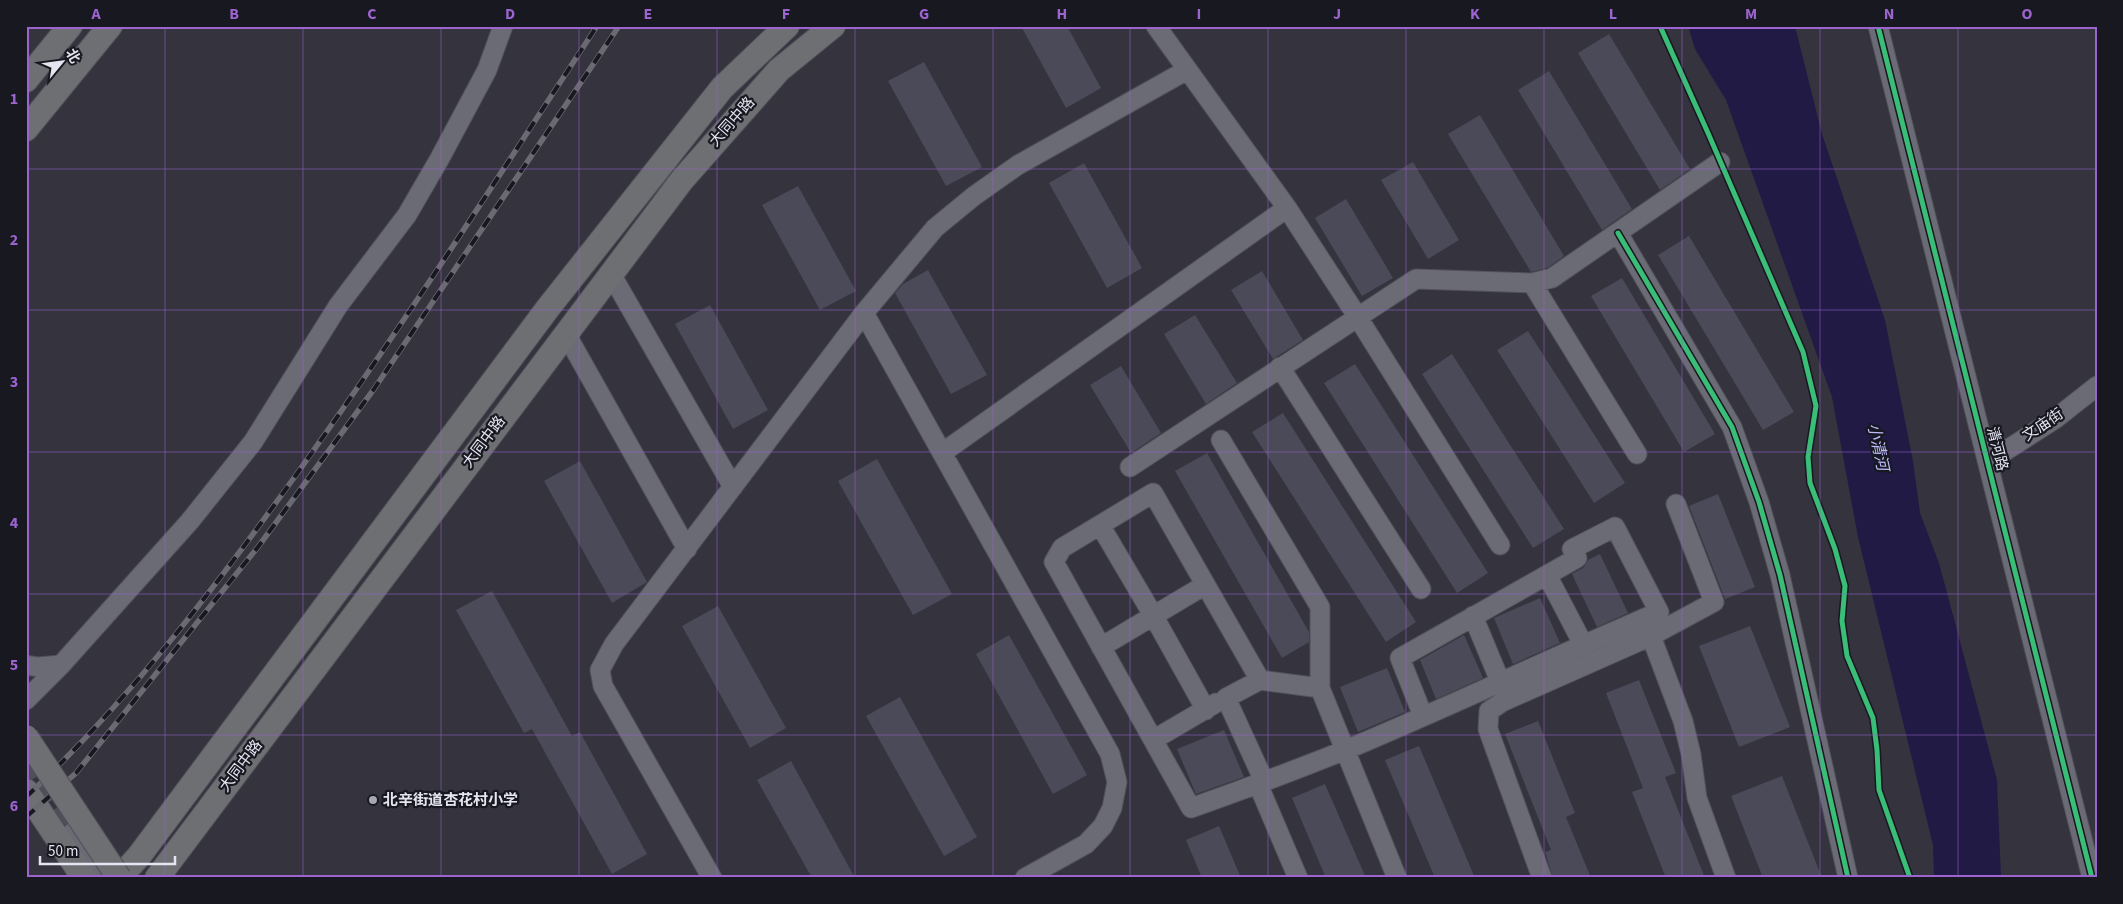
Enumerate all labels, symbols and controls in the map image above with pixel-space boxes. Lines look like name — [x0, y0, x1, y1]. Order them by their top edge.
text: A — [90, 3, 101, 25]
text: B — [229, 3, 239, 25]
text: C — [367, 3, 377, 25]
text: D — [505, 3, 515, 25]
text: E — [644, 3, 652, 25]
text: F — [782, 3, 790, 25]
text: G — [919, 3, 929, 25]
text: H — [1057, 3, 1067, 25]
text: I — [1197, 3, 1201, 25]
text: J — [1333, 3, 1341, 25]
text: K — [1470, 3, 1480, 25]
text: L — [1609, 3, 1617, 25]
text: M — [1745, 3, 1757, 25]
text: N — [1884, 3, 1894, 25]
text: O — [2022, 3, 2033, 25]
north arrow — [38, 38, 88, 88]
text: 北 — [60, 45, 85, 67]
text: 1 — [10, 88, 18, 110]
street label: 大同中路 — [704, 92, 760, 152]
text: 2 — [10, 229, 18, 251]
text: 3 — [10, 371, 18, 393]
street label: 文庙街 — [2018, 404, 2068, 446]
street label: 大同中路 — [458, 412, 510, 472]
water label: 小清河 — [1862, 421, 1894, 476]
street label: 清河路 — [1981, 425, 2013, 473]
text: 4 — [10, 512, 19, 534]
text: 5 — [10, 654, 18, 676]
street label: 大同中路 — [215, 736, 267, 796]
place label: 北辛街道杏花村小学 — [383, 790, 518, 811]
marker: 北辛街道杏花村小学 — [367, 794, 379, 806]
text: 6 — [10, 795, 18, 817]
scale bar — [40, 834, 175, 866]
text: 50 m — [48, 841, 78, 862]

